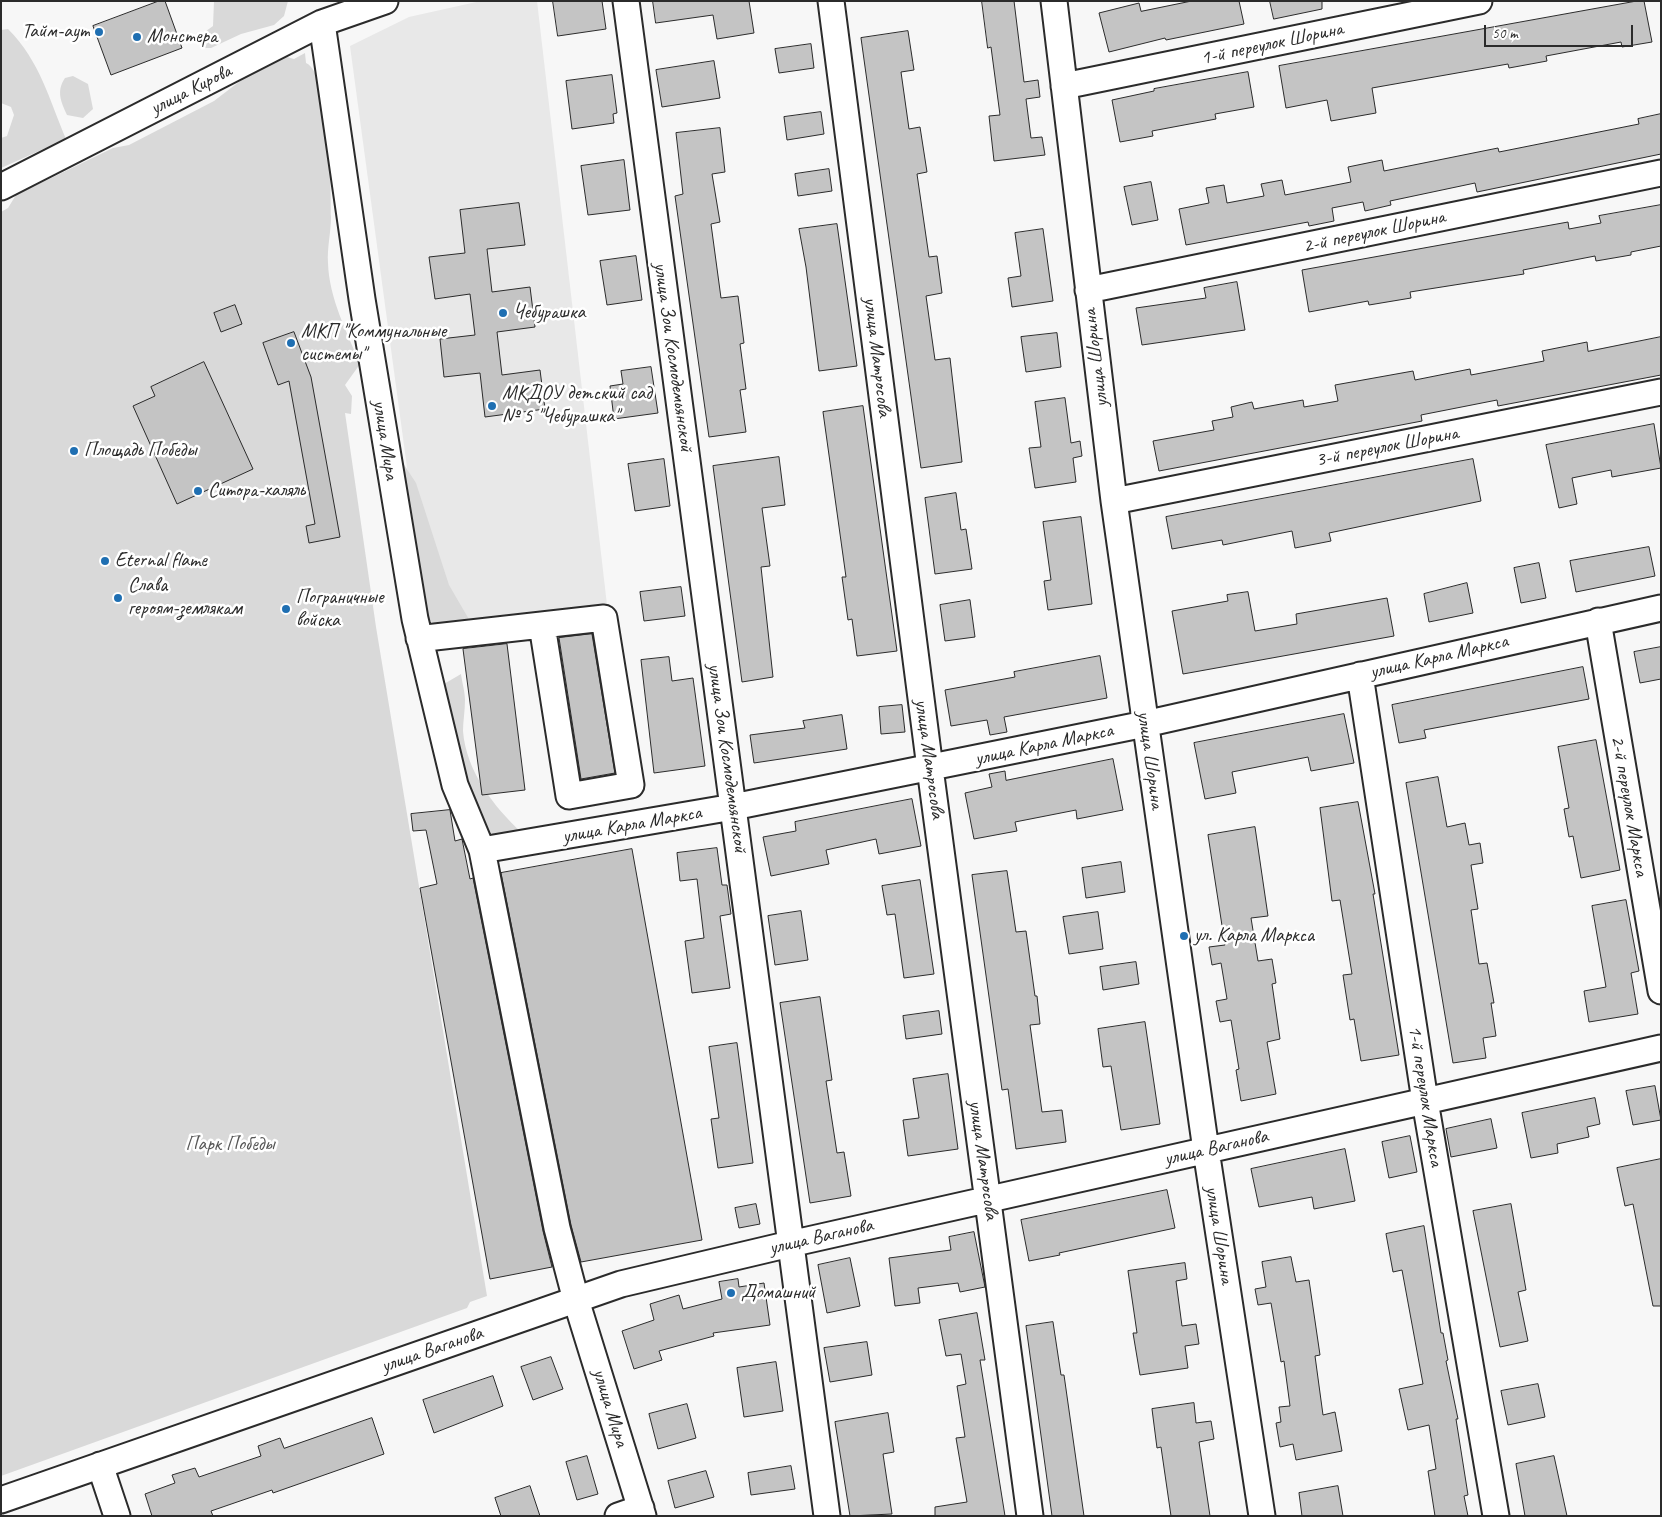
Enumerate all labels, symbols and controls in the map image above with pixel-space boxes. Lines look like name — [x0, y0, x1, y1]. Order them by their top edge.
scale bar — [1487, 15, 1636, 47]
street label: 1-й переулок Шорина — [1199, 17, 1345, 71]
place label: Тайм-аут — [22, 20, 89, 44]
text: 50 m — [1492, 24, 1518, 43]
place label: Монстера — [147, 25, 217, 49]
marker: Тайм-аут — [93, 26, 105, 38]
marker: Монстера — [131, 31, 143, 43]
street label: улица Кирова — [146, 59, 236, 121]
street label: 2-й переулок Шорина — [1301, 205, 1447, 259]
street label: улица Зои Космодемьянской — [648, 261, 698, 453]
street label: улица Матросова — [858, 296, 896, 418]
place label: Чебурашка — [513, 301, 585, 325]
marker: Чебурашка — [497, 307, 509, 319]
street label: улица Шорина — [1078, 307, 1114, 409]
place label: МКП "Коммунальные системы" — [301, 320, 446, 367]
marker: МКП "Коммунальные системы" — [285, 337, 297, 349]
place label: МКДОУ детский сад № 5 "Чебурашка" — [502, 382, 652, 429]
street label: улица Мира — [367, 398, 403, 482]
marker: МКДОУ детский сад № 5 "Чебурашка" — [486, 400, 498, 412]
street label: 3-й переулок Шорина — [1314, 421, 1460, 473]
place label: Площадь Победы — [84, 439, 197, 463]
marker: Площадь Победы — [68, 445, 80, 457]
place label: Ситора-халяль — [208, 479, 305, 503]
marker: Ситора-халяль — [192, 485, 204, 497]
place label: Eternal flame — [115, 549, 207, 573]
marker: Eternal flame — [99, 555, 111, 567]
place label: Слава героям-землякам — [128, 574, 242, 621]
place label: Пограничные войска — [296, 586, 383, 633]
marker: Слава героям-землякам — [112, 592, 124, 604]
marker: Пограничные войска — [280, 603, 292, 615]
street label: улица Карла Маркса — [1368, 629, 1510, 685]
street label: улица Зои Космодемьянской — [702, 662, 752, 854]
street label: улица Матросова — [909, 698, 949, 820]
street label: улица Шорина — [1131, 709, 1169, 811]
street label: улица Карла Маркса — [973, 719, 1115, 771]
street label: 2-й переулок Маркса — [1605, 734, 1653, 878]
street label: улица Карла Маркса — [561, 801, 703, 849]
place label: ул. Карла Маркса — [1194, 924, 1314, 948]
marker: ул. Карла Маркса — [1178, 930, 1190, 942]
street label: 1-й переулок Маркса — [1402, 1024, 1448, 1168]
street label: улица Матросова — [963, 1099, 1003, 1221]
street label: улица Ваганова — [1162, 1124, 1270, 1172]
park label: Парк Победы — [185, 1133, 275, 1157]
street label: улица Шорина — [1199, 1184, 1239, 1286]
street label: улица Ваганова — [767, 1213, 875, 1261]
place label: Домашний — [741, 1281, 815, 1305]
marker: Домашний — [725, 1287, 737, 1299]
street label: улица Ваганова — [378, 1321, 486, 1379]
street label: улица Мира — [587, 1366, 633, 1450]

